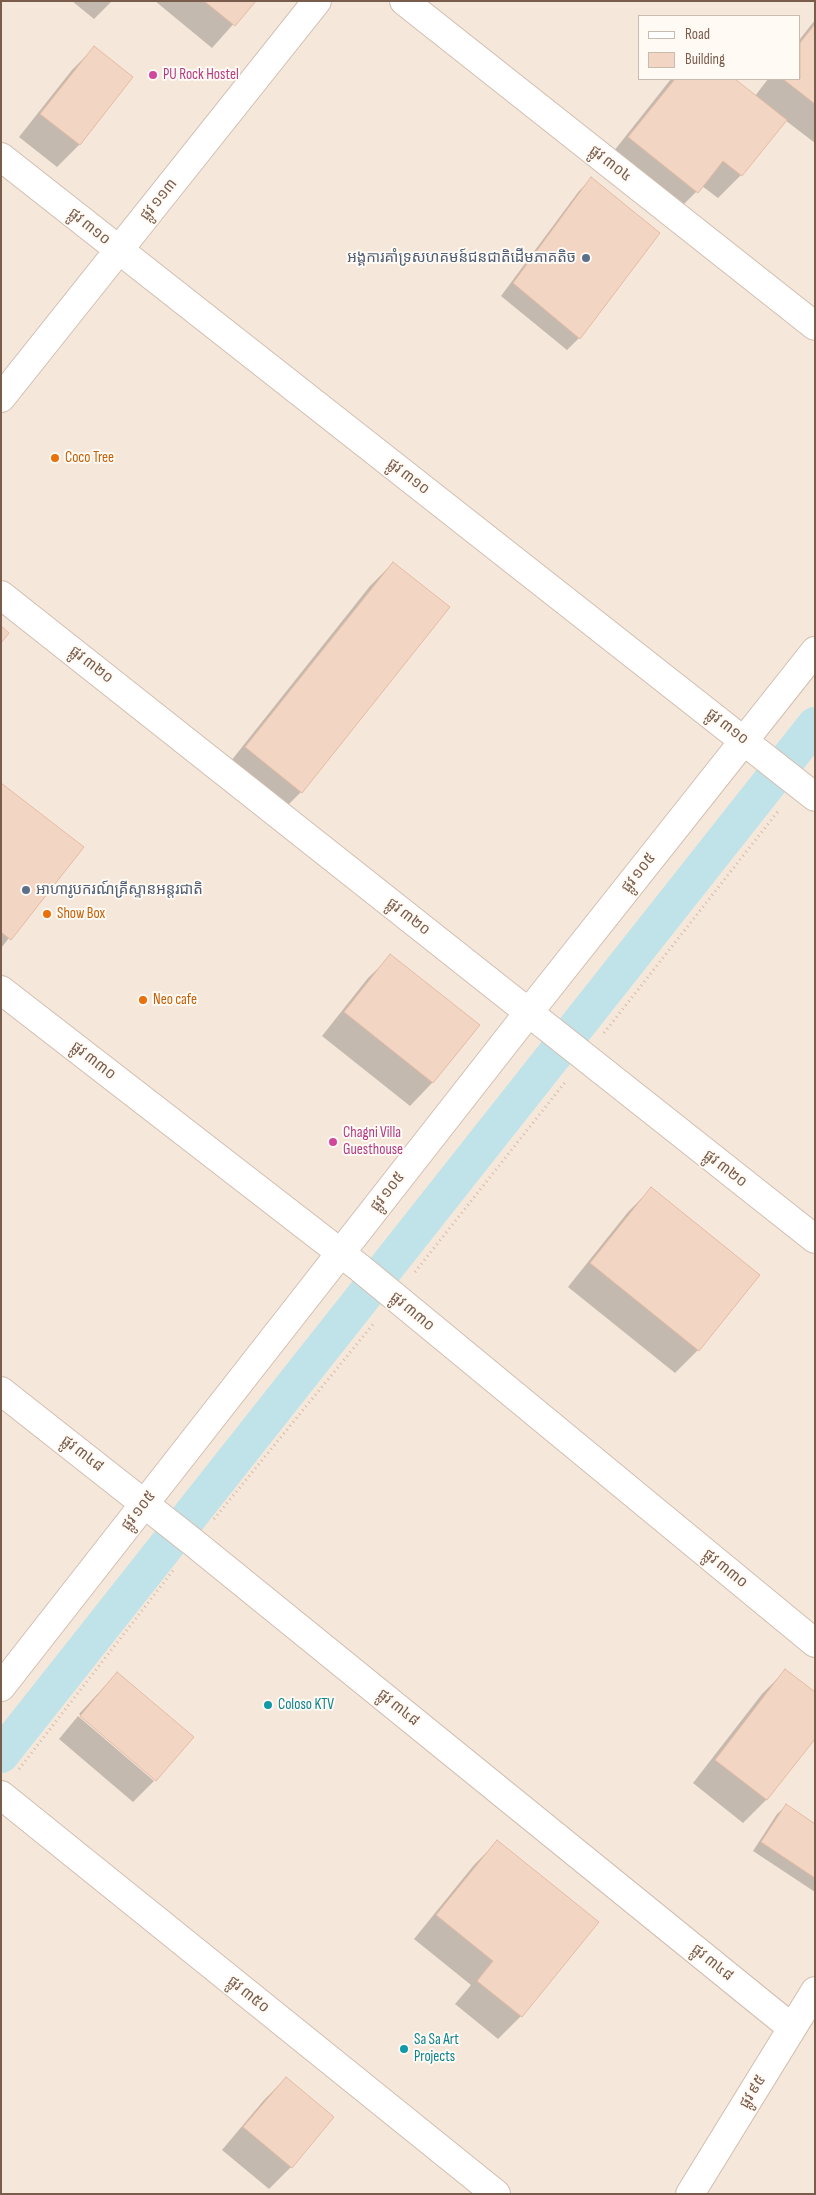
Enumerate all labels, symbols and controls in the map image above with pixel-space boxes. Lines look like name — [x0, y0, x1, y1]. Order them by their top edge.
legend — [638, 15, 801, 80]
text: Road — [685, 25, 710, 44]
text: Building — [685, 50, 725, 69]
place label: PU Rock Hostel — [163, 66, 239, 84]
marker: PU Rock Hostel — [147, 69, 159, 81]
street label: ផ្លូវ ៣០៤ — [585, 142, 635, 186]
street label: ផ្លូវ ១១៣ — [137, 175, 181, 225]
street label: ផ្លូវ ៣១០ — [64, 205, 114, 249]
place label: អង្គការគាំទ្រសហគមន៍ជនជាតិដើមភាគតិច — [347, 249, 576, 267]
marker: អង្គការគាំទ្រសហគមន៍ជនជាតិដើមភាគតិច — [580, 252, 592, 264]
place label: Coco Tree — [65, 449, 114, 467]
marker: Coco Tree — [49, 452, 61, 464]
street label: ផ្លូវ ៣១០ — [383, 455, 433, 499]
street label: ផ្លូវ ៣២០ — [66, 642, 116, 688]
street label: ផ្លូវ ៣១០ — [702, 705, 752, 749]
street label: ផ្លូវ ១០៥ — [618, 850, 660, 896]
place label: អាហារូបករណ៍គ្រីស្ទានអន្តរជាតិ — [36, 881, 203, 899]
marker: អាហារូបករណ៍គ្រីស្ទានអន្តរជាតិ — [20, 884, 32, 896]
street label: ផ្លូវ ៣២០ — [383, 894, 433, 940]
place label: Show Box — [57, 905, 105, 923]
marker: Show Box — [41, 908, 53, 920]
place label: Neo cafe — [153, 991, 197, 1009]
marker: Neo cafe — [137, 994, 149, 1006]
street label: ផ្លូវ ៣៣០ — [67, 1038, 119, 1084]
place label: Chagni Villa Guesthouse — [343, 1124, 403, 1159]
marker: Chagni Villa Guesthouse — [327, 1136, 339, 1148]
street label: ផ្លូវ ៣២០ — [700, 1146, 750, 1192]
street label: ផ្លូវ ១០៥ — [367, 1169, 409, 1215]
street label: ផ្លូវ ៣៣០ — [386, 1288, 438, 1336]
street label: ផ្លូវ ៣៤៨ — [57, 1432, 107, 1476]
street label: ផ្លូវ ១០៥ — [118, 1488, 160, 1534]
street label: ផ្លូវ ៣៣០ — [699, 1546, 751, 1592]
street label: ផ្លូវ ៣៤៨ — [373, 1686, 423, 1730]
place label: Coloso KTV — [278, 1696, 334, 1714]
marker: Coloso KTV — [262, 1699, 274, 1711]
street label: ផ្លូវ ៣៤៨ — [687, 1941, 737, 1985]
street label: ផ្លូវ ៣៥០ — [223, 1973, 273, 2017]
place label: Sa Sa Art Projects — [414, 2031, 459, 2066]
marker: Sa Sa Art Projects — [398, 2043, 410, 2055]
street label: ផ្លូវ ៩៥ — [736, 2072, 770, 2112]

